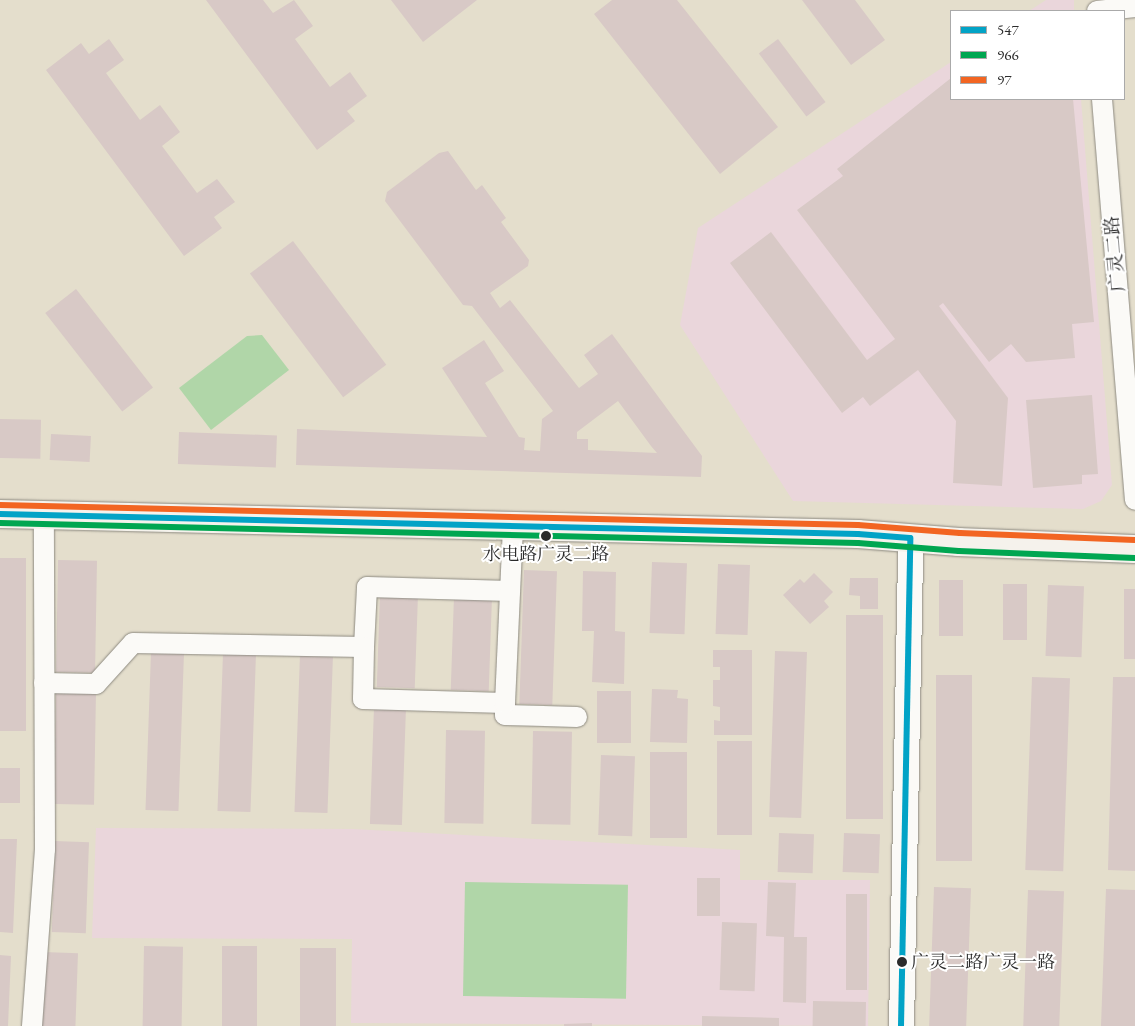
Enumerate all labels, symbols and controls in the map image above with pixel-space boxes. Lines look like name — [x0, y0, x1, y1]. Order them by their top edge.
legend — [950, 10, 1125, 100]
text: 547 — [997, 20, 1019, 39]
text: 966 — [997, 45, 1019, 64]
text: 97 — [997, 70, 1011, 89]
street label: 广灵二路 — [1100, 215, 1130, 293]
marker: 水电路广灵二路 — [541, 531, 551, 541]
place label: 水电路广灵二路 — [483, 543, 609, 565]
place label: 广灵二路广灵一路 — [911, 951, 1055, 973]
marker: 广灵二路广灵一路 — [897, 957, 907, 967]

